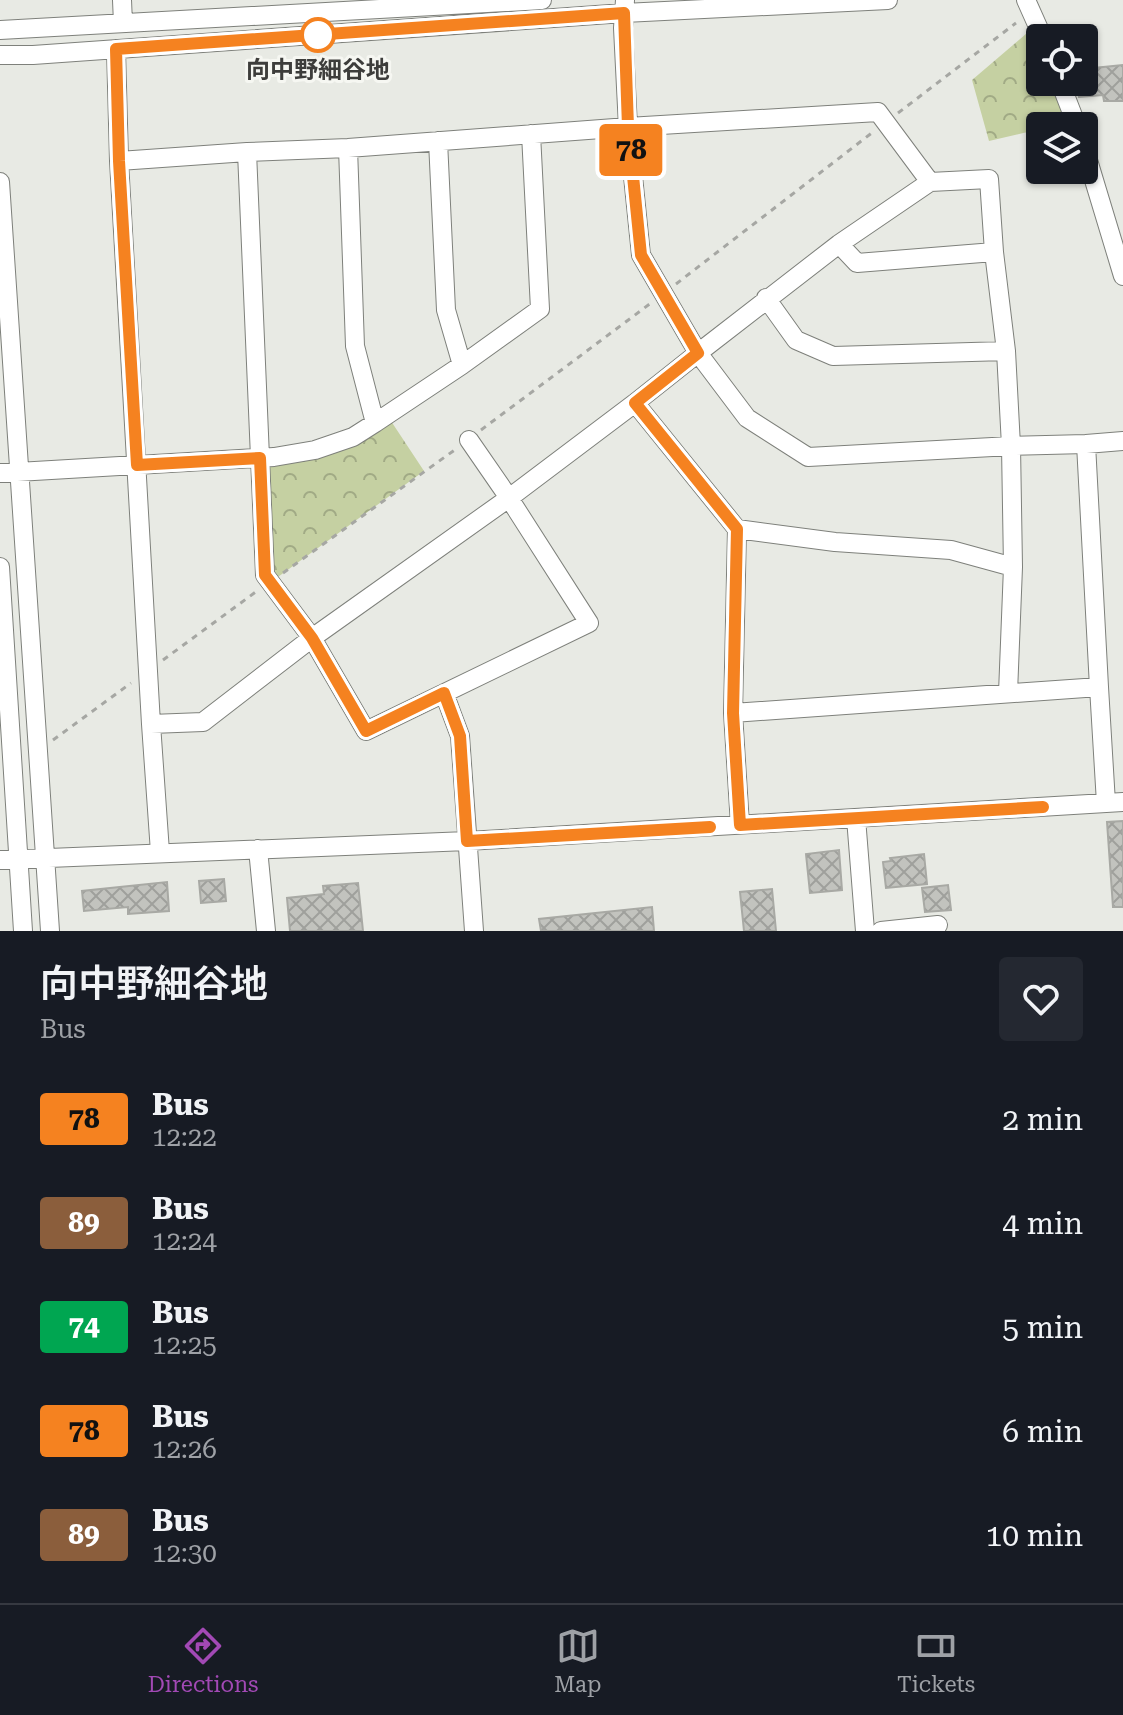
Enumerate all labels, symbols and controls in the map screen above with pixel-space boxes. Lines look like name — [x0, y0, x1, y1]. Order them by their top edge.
marker: 向中野細谷地 — [301, 18, 335, 52]
map controls — [1026, 24, 1098, 184]
button: locate — [1026, 24, 1098, 96]
place label: 向中野細谷地 — [246, 56, 390, 84]
button: layers — [1026, 112, 1098, 184]
line badge: 78 — [595, 124, 667, 176]
text: 78 — [615, 133, 647, 166]
button: heart — [999, 957, 1083, 1041]
text: 向中野細谷地 — [40, 962, 268, 1006]
text: Bus — [40, 1014, 86, 1044]
text: Bus — [152, 1087, 209, 1122]
text: 78 — [68, 1102, 100, 1135]
text: 2 min — [1002, 1102, 1083, 1137]
text: 12:22 — [152, 1122, 217, 1152]
text: Bus — [152, 1191, 209, 1226]
text: 89 — [68, 1206, 100, 1239]
text: 4 min — [1002, 1206, 1083, 1241]
text: 12:24 — [152, 1226, 217, 1256]
text: Bus — [152, 1295, 209, 1330]
text: 74 — [68, 1310, 100, 1343]
text: 5 min — [1002, 1310, 1083, 1345]
text: 12:25 — [152, 1330, 217, 1360]
text: Bus — [152, 1399, 209, 1434]
text: 78 — [68, 1414, 100, 1447]
text: 6 min — [1002, 1414, 1083, 1449]
text: 12:26 — [152, 1434, 217, 1464]
text: Bus — [152, 1503, 209, 1538]
text: 89 — [68, 1518, 100, 1551]
text: 10 min — [986, 1518, 1083, 1553]
text: 12:30 — [152, 1538, 217, 1568]
tab: Directions — [148, 1624, 259, 1697]
tab: Map — [554, 1624, 601, 1697]
tab: Tickets — [897, 1624, 975, 1697]

